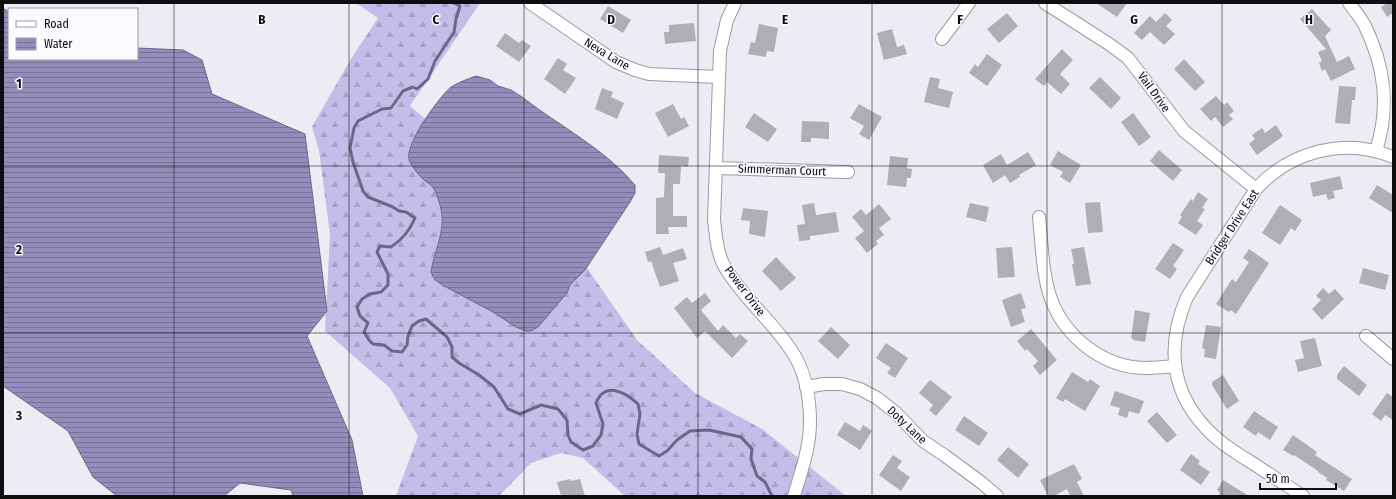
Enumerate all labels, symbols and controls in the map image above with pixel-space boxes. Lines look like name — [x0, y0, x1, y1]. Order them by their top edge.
legend — [8, 8, 138, 60]
text: B — [258, 12, 266, 27]
text: C — [433, 12, 440, 27]
text: D — [607, 12, 615, 27]
text: E — [782, 12, 788, 27]
text: F — [957, 12, 963, 27]
text: G — [1130, 12, 1138, 27]
text: H — [1305, 12, 1313, 27]
text: Road — [44, 17, 69, 31]
street label: Neva Lane — [582, 35, 632, 73]
text: Water — [44, 37, 73, 51]
street label: Vail Drive — [1135, 69, 1173, 115]
text: 1 — [16, 76, 22, 91]
street label: Simmerman Court — [738, 161, 826, 179]
street label: Bridger Drive East — [1202, 187, 1262, 267]
text: 2 — [15, 242, 22, 257]
street label: Power Drive — [722, 263, 768, 319]
street label: Doty Lane — [884, 403, 930, 447]
text: 3 — [15, 408, 22, 423]
scale bar — [1260, 465, 1336, 491]
text: 50 m — [1266, 472, 1290, 486]

